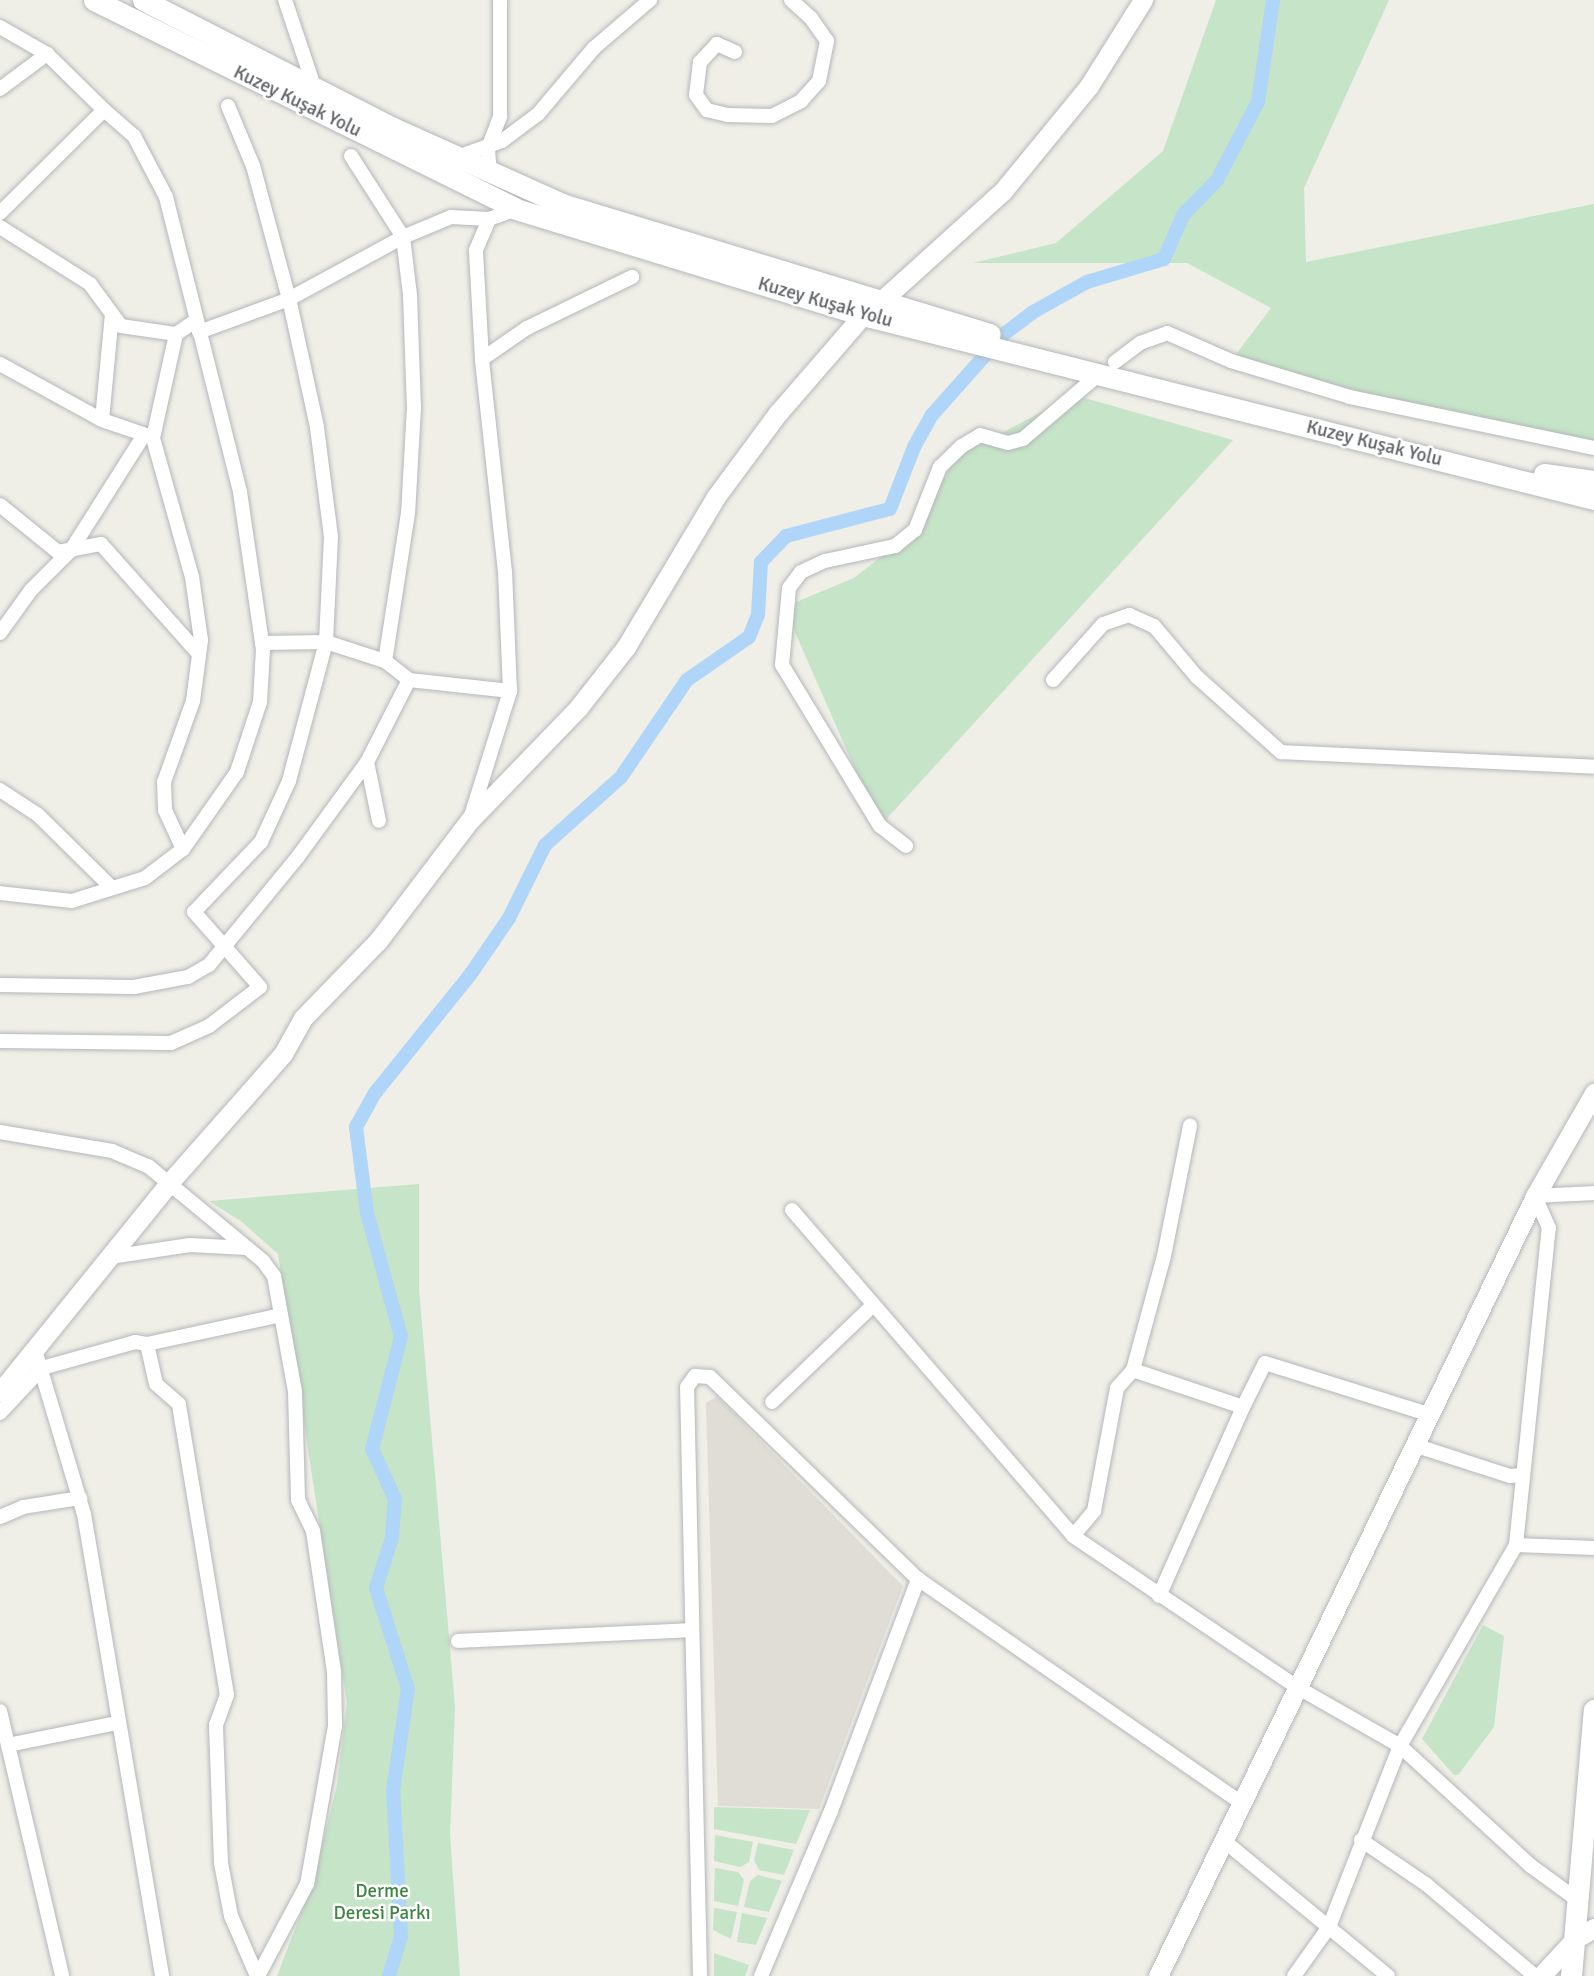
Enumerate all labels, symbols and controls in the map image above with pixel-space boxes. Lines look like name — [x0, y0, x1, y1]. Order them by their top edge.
street label: Kuzey Kuşak Yolu — [230, 61, 364, 143]
street label: Kuzey Kuşak Yolu — [755, 273, 895, 333]
street label: Kuzey Kuşak Yolu — [1304, 416, 1444, 472]
park label: Derme Deresi Parkı — [333, 1881, 431, 1925]

